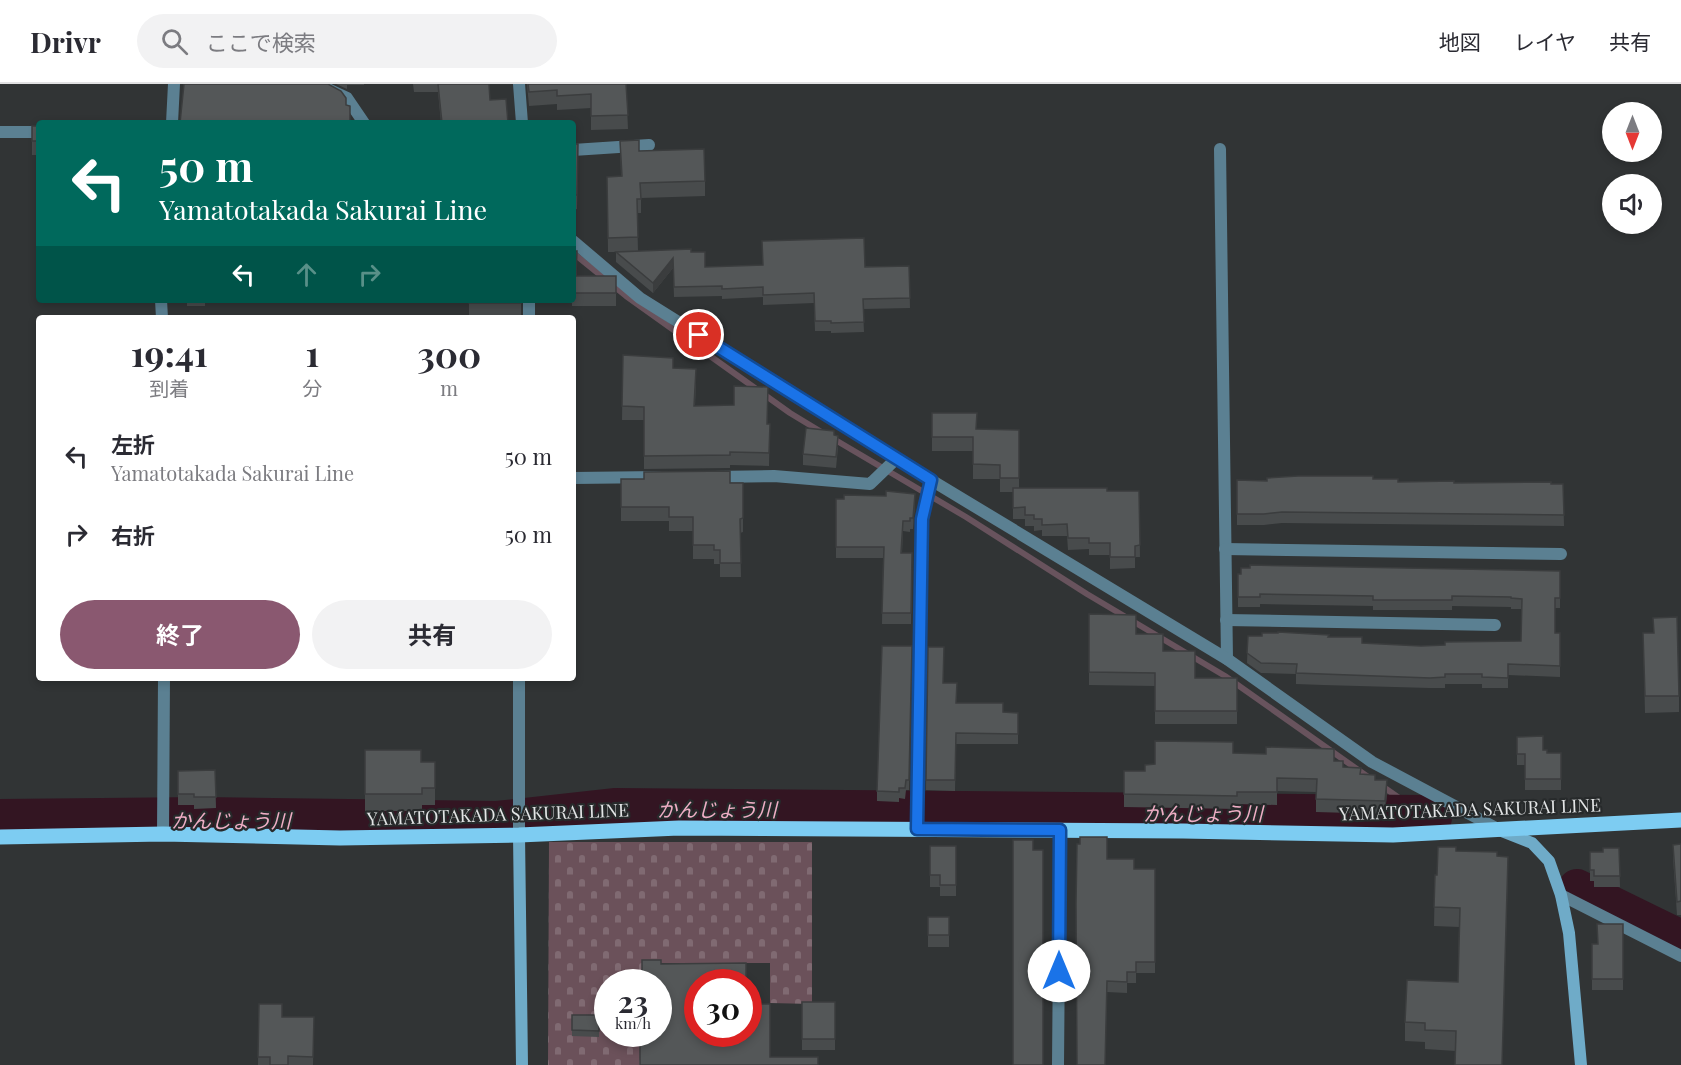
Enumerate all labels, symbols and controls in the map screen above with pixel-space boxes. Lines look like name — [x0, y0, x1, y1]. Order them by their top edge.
search box — [137, 14, 557, 68]
text: Drivr — [30, 23, 101, 60]
icon: search — [158, 25, 191, 58]
text: ここで検索 — [206, 27, 316, 57]
text: 地図 — [1439, 27, 1481, 55]
text: レイヤ — [1514, 27, 1576, 55]
text: 共有 — [1609, 27, 1651, 55]
north arrow — [1602, 102, 1662, 162]
map controls — [1602, 102, 1662, 234]
text: 50 m — [159, 137, 253, 193]
icon: left — [60, 144, 138, 222]
button: sound — [1602, 174, 1662, 234]
text: Yamatotakada Sakurai Line — [159, 191, 487, 227]
icon: left — [227, 258, 260, 291]
icon: ahead — [290, 258, 323, 291]
icon: right — [353, 258, 386, 291]
pin — [673, 309, 724, 360]
icon: arrive — [682, 318, 715, 351]
text: 19:41 — [131, 328, 208, 376]
text: 1 — [306, 328, 319, 376]
text: 300 — [417, 329, 481, 377]
text: 到着 — [149, 374, 189, 401]
text: 分 — [302, 374, 322, 401]
text: m — [440, 374, 458, 401]
text: 左折 — [111, 429, 155, 459]
icon: left — [60, 440, 93, 473]
text: 50 m — [505, 441, 552, 471]
text: Yamatotakada Sakurai Line — [111, 459, 354, 486]
icon: right — [60, 518, 93, 551]
text: 50 m — [505, 519, 552, 549]
text: 右折 — [111, 520, 155, 550]
button: 終了 — [60, 600, 300, 669]
button: 共有 — [312, 600, 552, 669]
street label: YAMATOTAKADA SAKURAI LINE — [1338, 792, 1601, 826]
water label: かんじょう川 — [657, 795, 779, 822]
street label: YAMATOTAKADA SAKURAI LINE — [366, 797, 629, 831]
water label: かんじょう川 — [1143, 799, 1265, 826]
water label: かんじょう川 — [171, 806, 293, 833]
position arrow — [1027, 939, 1091, 1003]
speed limit sign: 30 — [684, 969, 762, 1047]
text: 23 — [618, 981, 648, 1021]
text: km/h — [615, 1013, 651, 1033]

